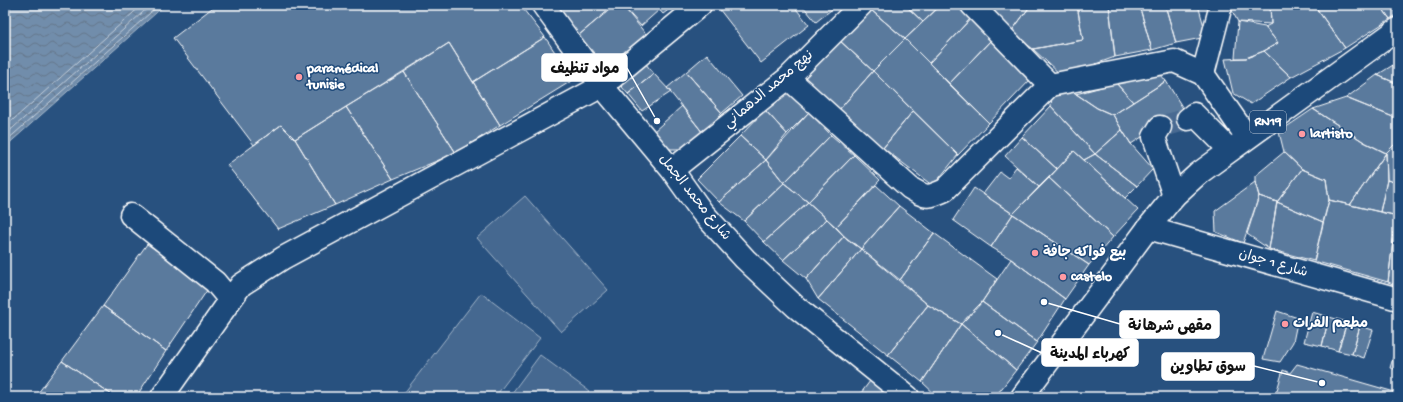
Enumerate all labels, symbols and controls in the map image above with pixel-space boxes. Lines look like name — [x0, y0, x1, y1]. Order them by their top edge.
street label: نهج محمد الدهماني — [721, 47, 819, 134]
callout: مواد تنظيف — [542, 54, 627, 81]
place label: paramédical tunisie — [305, 61, 378, 94]
text: مواد تنظيف — [551, 61, 619, 79]
marker: paramédical tunisie — [294, 72, 304, 82]
road number: RN19 — [1250, 111, 1286, 133]
place label: lartisto — [1309, 126, 1353, 143]
marker: lartisto — [1297, 129, 1307, 139]
street label: شارع محمد الجمل — [654, 152, 734, 244]
place label: بيع فواكه جافة — [1043, 243, 1126, 262]
street label: شارع 1 جوان — [1237, 246, 1309, 282]
marker: بيع فواكه جافة — [1030, 248, 1040, 258]
place label: castelo — [1071, 269, 1113, 286]
marker: castelo — [1058, 272, 1068, 282]
callout: مقهى شرهانة — [1120, 311, 1219, 338]
place label: مطعم الفرات — [1293, 316, 1368, 333]
text: مقهى شرهانة — [1128, 317, 1212, 336]
marker: مطعم الفرات — [1280, 319, 1290, 329]
callout: كهرباء المدينة — [1042, 339, 1138, 366]
text: كهرباء المدينة — [1050, 345, 1130, 364]
callout: سوق تطاوين — [1162, 353, 1254, 380]
text: سوق تطاوين — [1170, 359, 1246, 377]

